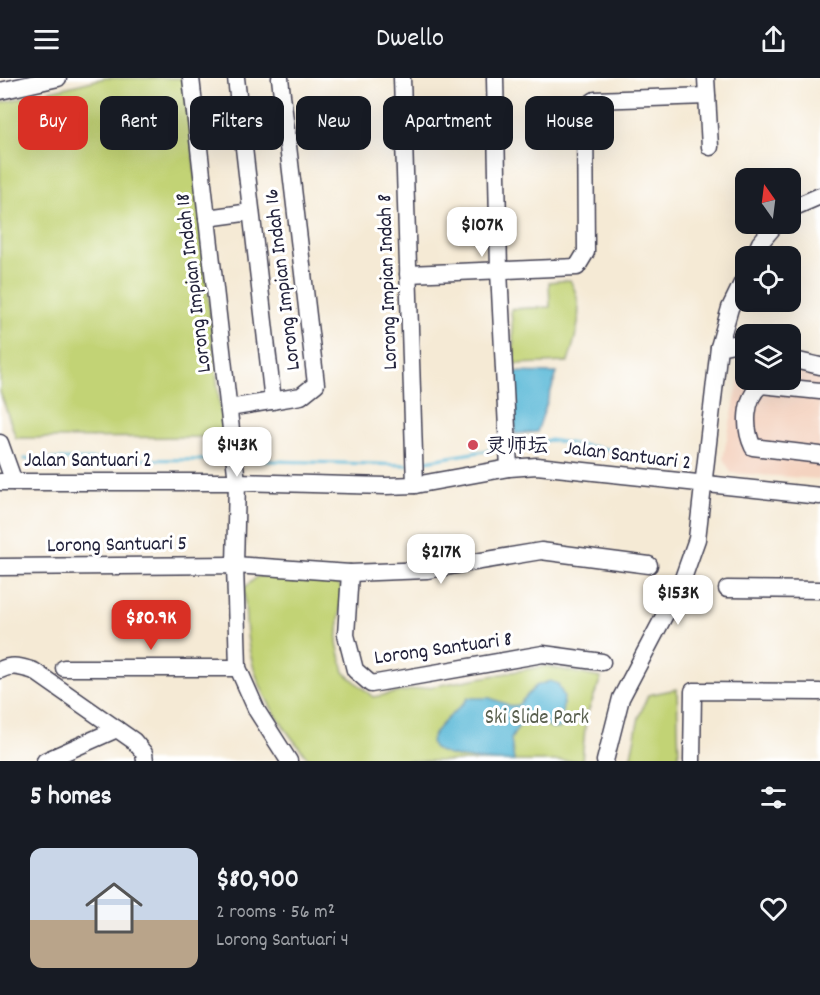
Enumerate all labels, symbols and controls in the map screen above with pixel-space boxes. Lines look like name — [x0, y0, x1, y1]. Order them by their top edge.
text: Dwello — [376, 20, 444, 59]
icon: menu — [30, 23, 63, 56]
icon: share — [757, 23, 790, 56]
chip: Buy — [18, 96, 88, 150]
chip: Rent — [100, 96, 178, 150]
chip: Filters — [190, 96, 284, 150]
chip: New — [296, 96, 371, 150]
chip: Apartment — [383, 96, 513, 150]
chip: House — [525, 96, 614, 150]
north arrow — [735, 168, 801, 234]
map controls — [735, 168, 801, 390]
street label: Lorong Impian Indah 16 — [258, 187, 310, 372]
street label: Lorong Impian Indah 18 — [169, 191, 221, 374]
street label: Lorong Impian Indah 8 — [371, 193, 407, 371]
pin: $107K — [440, 207, 524, 258]
text: $107K — [461, 212, 503, 240]
button: locate — [735, 246, 801, 312]
button: layers — [735, 324, 801, 390]
pin: $143K — [195, 427, 279, 478]
text: $143K — [217, 432, 257, 460]
place label: 灵师坛 — [485, 433, 548, 463]
street label: Jalan Santuari 2 — [562, 434, 693, 480]
marker: 灵师坛 — [466, 438, 480, 452]
street label: Jalan Santuari 2 — [24, 447, 152, 477]
street label: Lorong Santuari 5 — [47, 530, 188, 562]
pin: $217K — [399, 534, 483, 585]
text: $217K — [421, 539, 461, 567]
pin: $153K — [636, 575, 720, 626]
text: $153K — [657, 580, 699, 608]
pin: $80.9K — [102, 600, 200, 651]
text: $80.9K — [126, 605, 176, 633]
street label: Lorong Santuari 8 — [372, 625, 514, 675]
park label: Ski Slide Park — [485, 704, 589, 734]
text: 5 homes — [30, 779, 112, 816]
icon: filters — [757, 781, 790, 814]
text: $80,900 — [216, 862, 299, 899]
icon: home — [78, 872, 150, 944]
icon: heart — [757, 892, 790, 925]
text: 2 rooms · 56 m² — [216, 899, 335, 927]
text: Lorong Santuari 4 — [216, 927, 349, 955]

